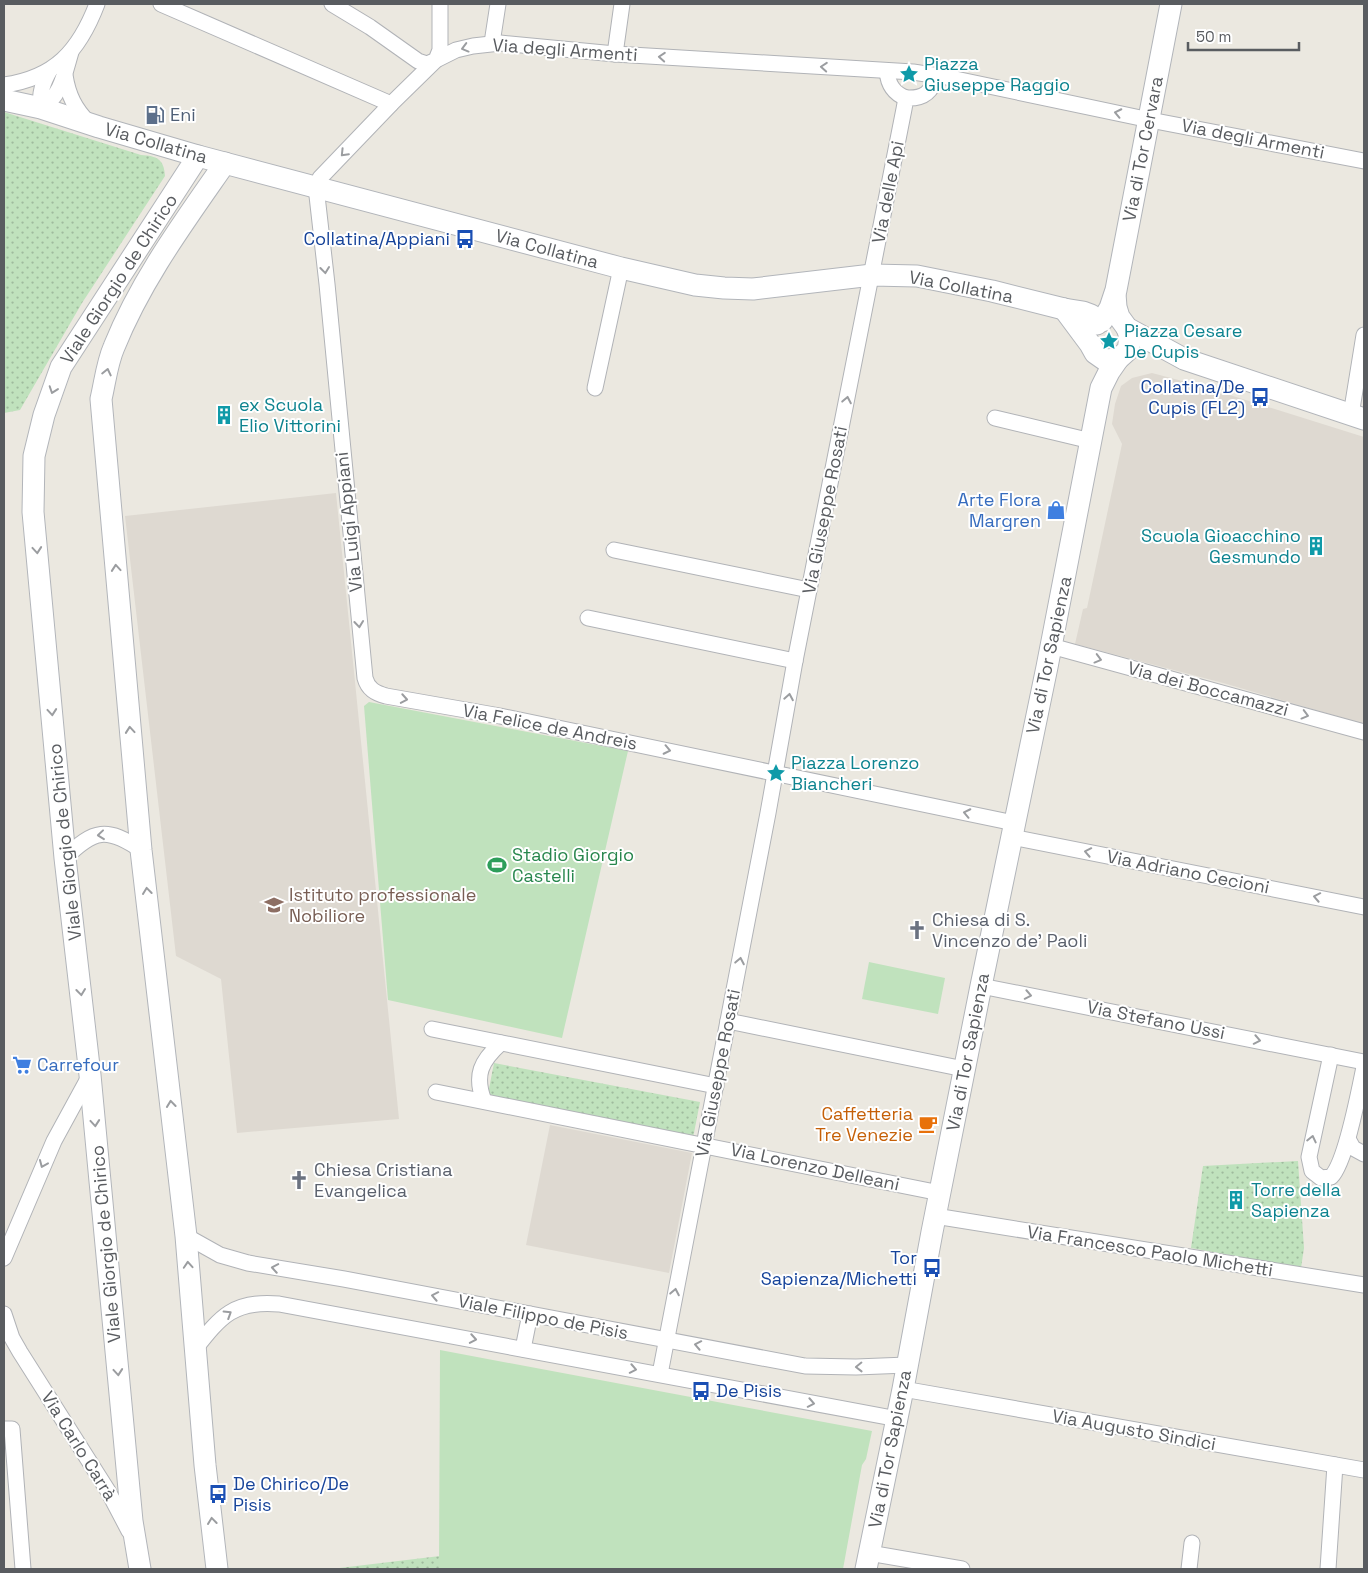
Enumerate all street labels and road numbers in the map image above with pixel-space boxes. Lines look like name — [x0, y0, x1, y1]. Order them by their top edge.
street label: Via degli Armenti — [492, 33, 638, 66]
street label: Via di Tor Cervara — [1117, 74, 1168, 224]
street label: Via degli Armenti — [1180, 113, 1327, 164]
street label: Via Collatina — [102, 117, 210, 168]
street label: Via delle Api — [866, 139, 909, 245]
street label: Viale Giorgio de Chirico — [55, 189, 182, 368]
street label: Via Collatina — [493, 224, 601, 273]
street label: Via Collatina — [907, 265, 1015, 308]
street label: Via Giuseppe Rosati — [797, 424, 852, 596]
street label: Via Luigi Appiani — [330, 451, 367, 593]
street label: Via di Tor Sapienza — [1021, 574, 1076, 736]
street label: Via dei Boccamazzi — [1125, 656, 1291, 721]
street label: Via Felice de Andreis — [461, 698, 639, 755]
street label: Viale Giorgio de Chirico — [43, 742, 86, 942]
street label: Via Adriano Cecioni — [1105, 844, 1272, 899]
street label: Via di Tor Sapienza — [941, 971, 994, 1133]
street label: Via Giuseppe Rosati — [690, 987, 745, 1159]
street label: Via Stefano Ussi — [1085, 995, 1227, 1044]
street label: Via Lorenzo Delleani — [728, 1137, 902, 1196]
street label: Viale Giorgio de Chirico — [85, 1144, 126, 1344]
street label: Via Francesco Paolo Michetti — [1026, 1220, 1275, 1281]
street label: Viale Filippo de Pisis — [456, 1289, 630, 1344]
street label: Via di Tor Sapienza — [863, 1368, 916, 1530]
street label: Via Carlo Carrà — [37, 1387, 122, 1505]
street label: Via Augusto Sindici — [1050, 1404, 1218, 1455]

